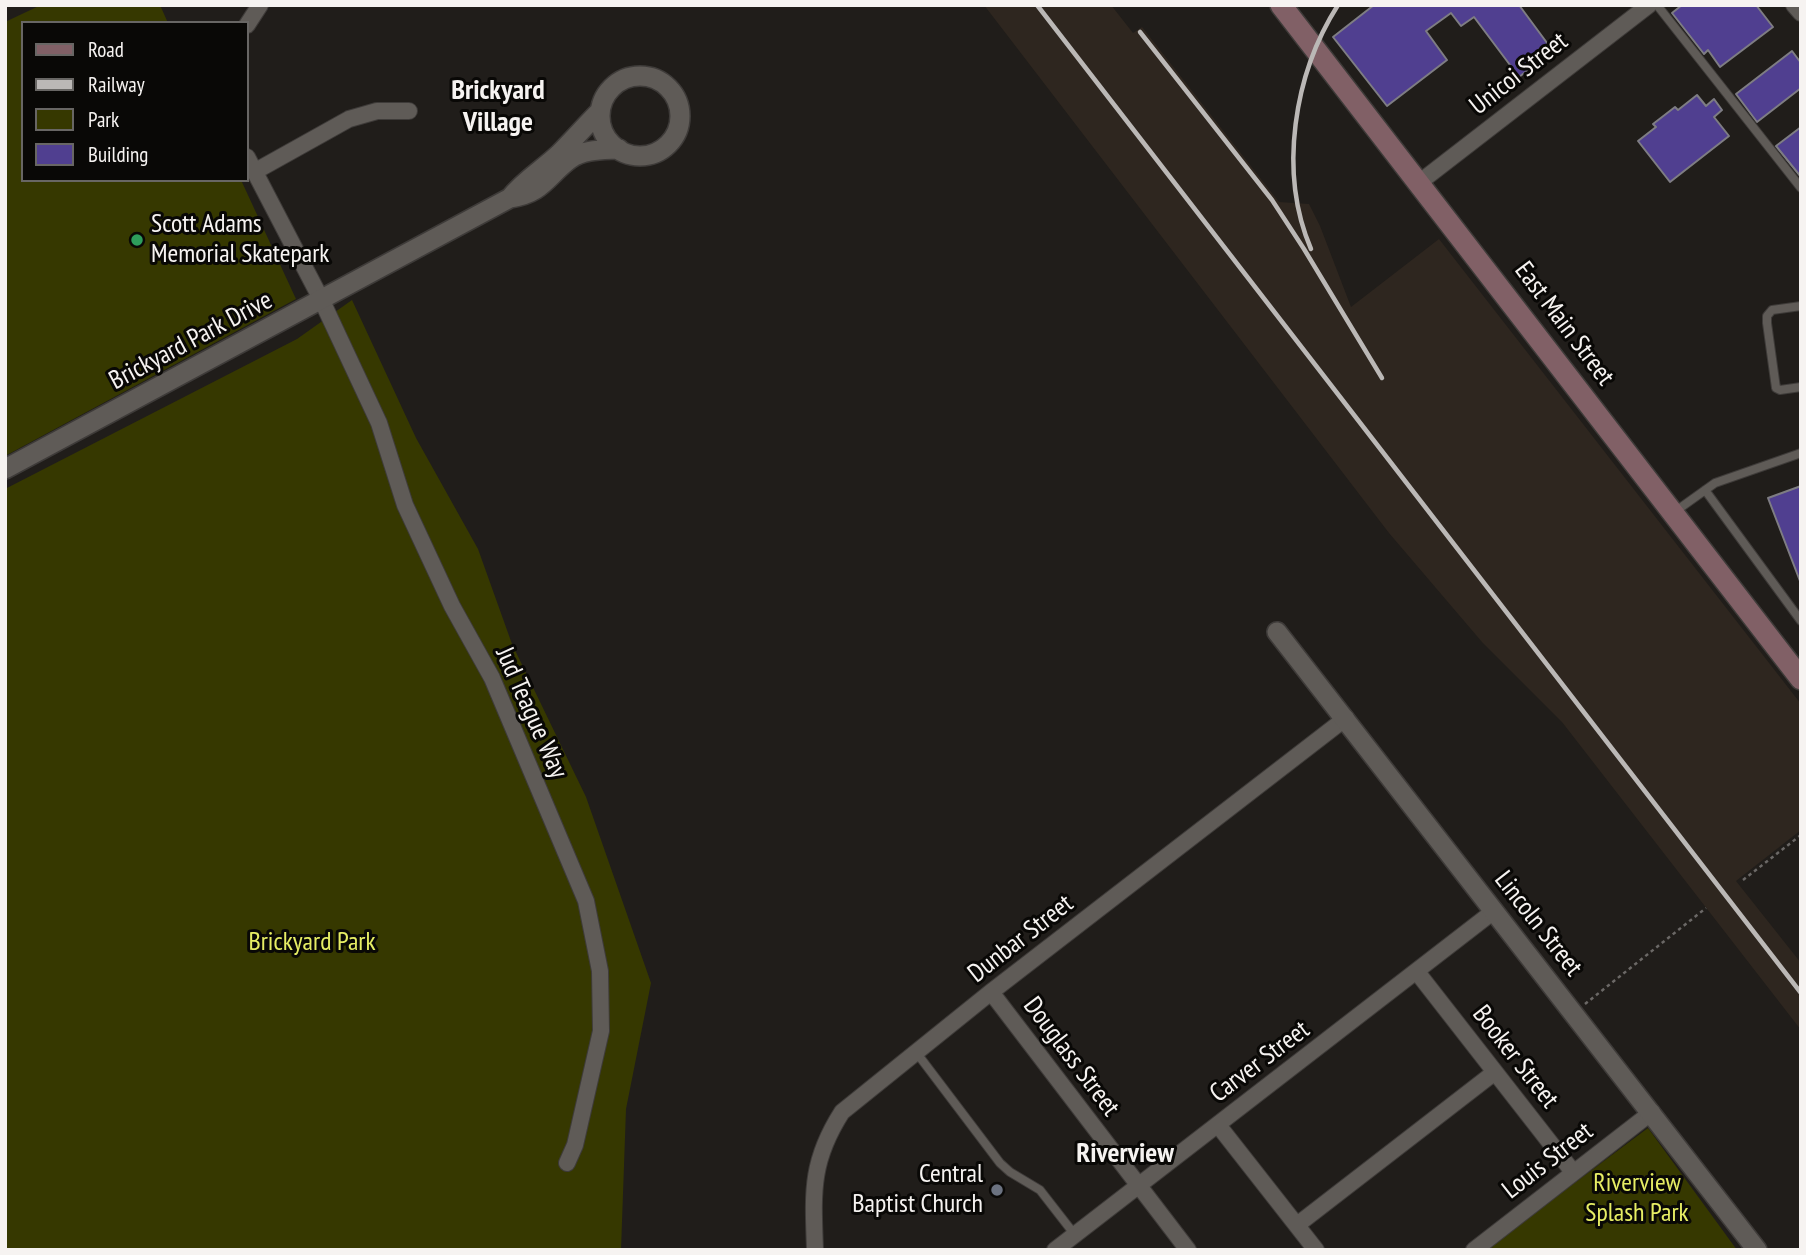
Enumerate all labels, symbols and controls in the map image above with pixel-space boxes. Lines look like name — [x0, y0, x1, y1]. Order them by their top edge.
legend — [21, 21, 248, 182]
street label: Unicoi Street — [1464, 26, 1574, 122]
text: Road — [88, 36, 124, 63]
text: Railway — [88, 71, 145, 98]
district label: Brickyard Village — [451, 74, 545, 140]
text: Park — [88, 106, 119, 133]
text: Building — [88, 141, 148, 168]
place label: Scott Adams Memorial Skatepark — [151, 209, 329, 270]
marker: Scott Adams Memorial Skatepark — [129, 232, 145, 248]
street label: East Main Street — [1508, 256, 1620, 392]
street label: Brickyard Park Drive — [104, 285, 278, 397]
street label: Jud Teague Way — [488, 643, 574, 783]
street label: Lincoln Street — [1487, 865, 1589, 983]
street label: Dunbar Street — [962, 888, 1080, 990]
park label: Brickyard Park — [248, 927, 376, 959]
street label: Douglass Street — [1016, 991, 1126, 1123]
street label: Booker Street — [1465, 999, 1565, 1115]
street label: Carver Street — [1204, 1015, 1316, 1109]
street label: Louis Street — [1497, 1116, 1599, 1206]
district label: Riverview — [1076, 1137, 1174, 1171]
place label: Central Baptist Church — [852, 1159, 983, 1220]
park label: Riverview Splash Park — [1585, 1168, 1689, 1230]
marker: Central Baptist Church — [989, 1182, 1005, 1198]

